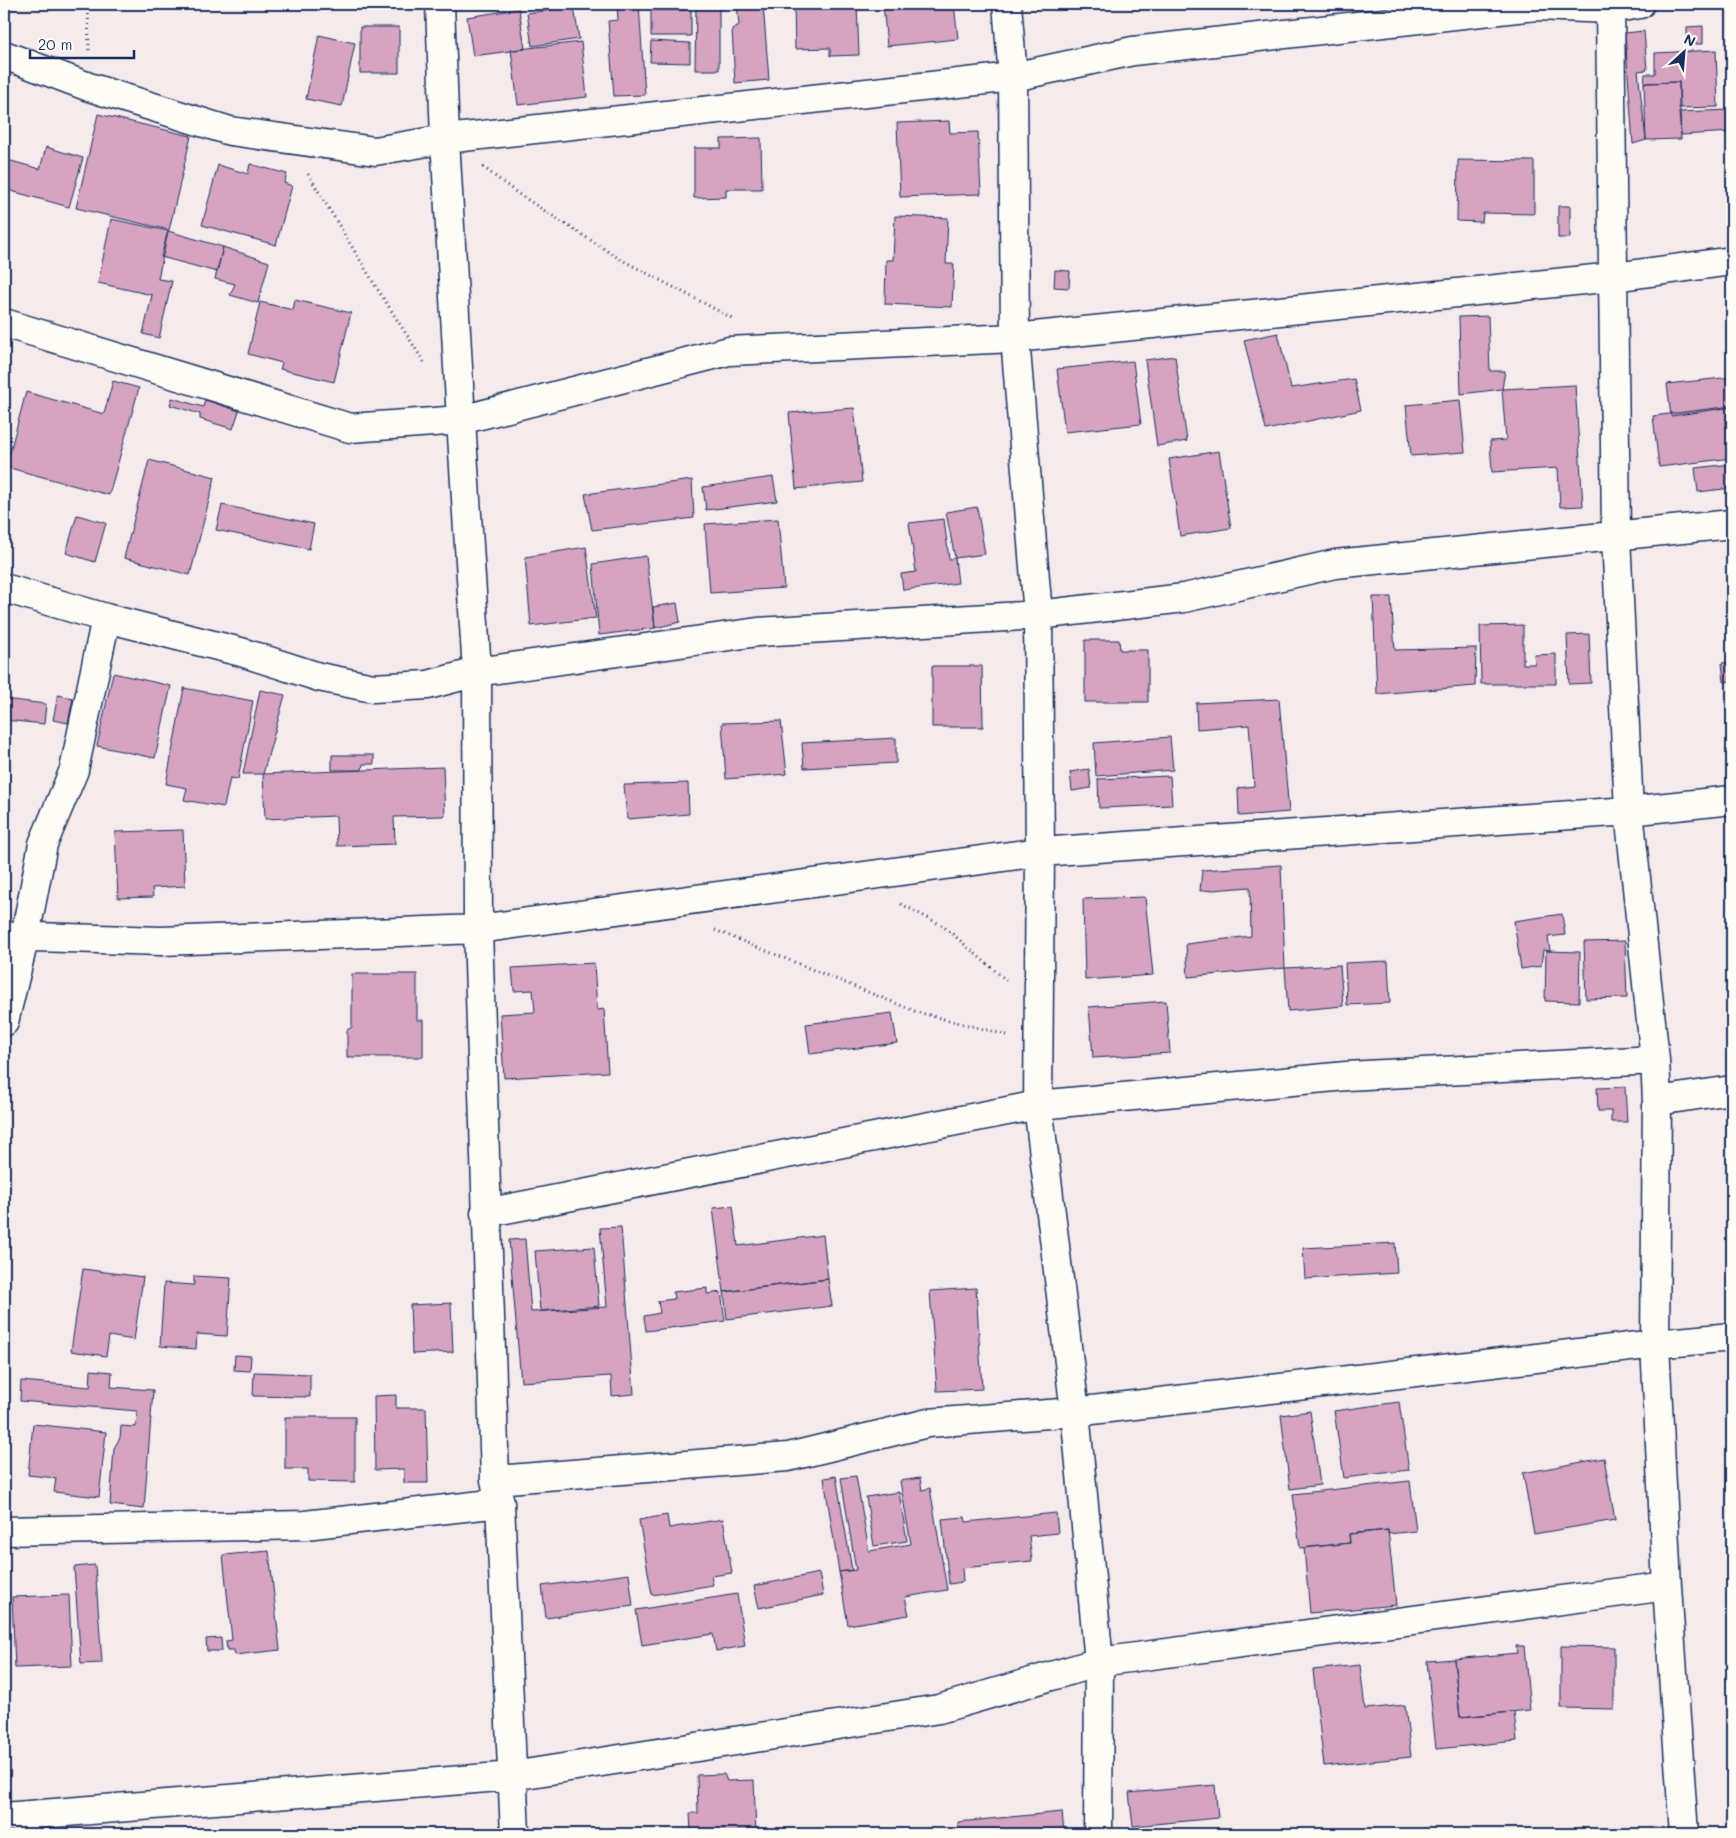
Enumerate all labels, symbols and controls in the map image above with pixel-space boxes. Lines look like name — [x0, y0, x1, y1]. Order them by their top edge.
scale bar — [30, 28, 134, 60]
north arrow — [1658, 28, 1708, 78]
text: N — [1681, 29, 1699, 51]
text: 20 m — [38, 34, 72, 54]

